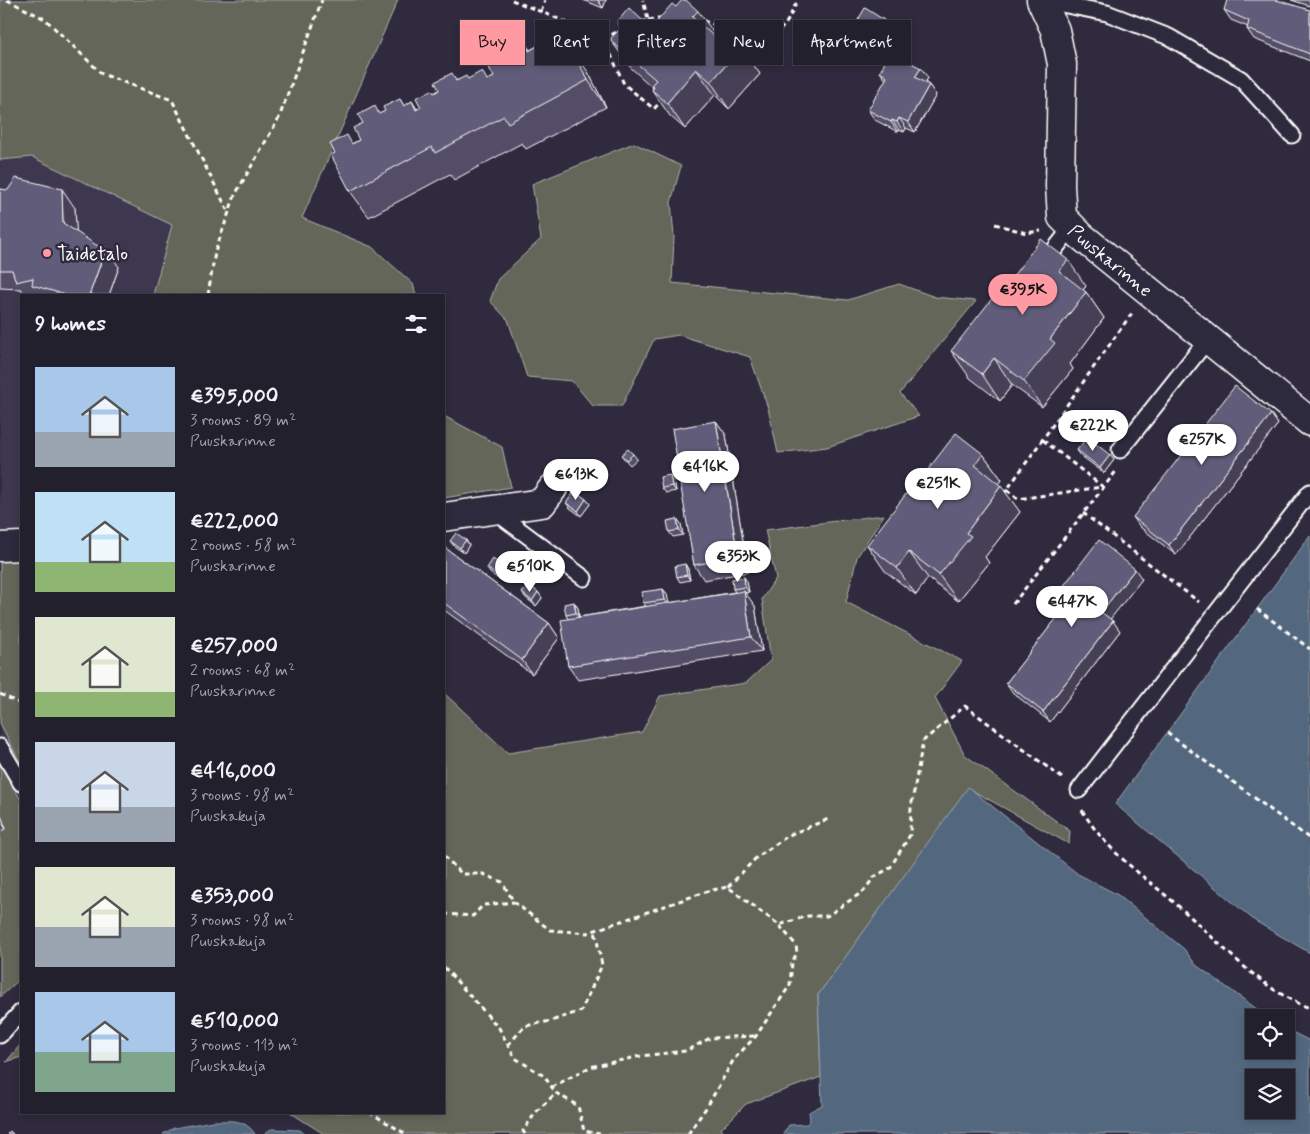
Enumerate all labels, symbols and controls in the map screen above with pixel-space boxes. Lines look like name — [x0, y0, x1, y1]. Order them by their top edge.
chip: Buy — [460, 20, 525, 65]
chip: Rent — [535, 20, 609, 65]
chip: Filters — [619, 20, 705, 65]
chip: New — [715, 20, 783, 65]
chip: Apartment — [793, 20, 911, 65]
street label: Puuskarinne — [1062, 219, 1157, 303]
place label: Taidetalo — [57, 242, 128, 267]
marker: Taidetalo — [41, 247, 53, 259]
pin: €395K — [988, 274, 1058, 316]
text: €395K — [999, 279, 1047, 300]
text: 9 homes — [35, 310, 106, 338]
icon: filters — [402, 310, 430, 338]
text: €395,000 — [190, 382, 278, 410]
icon: home — [75, 387, 135, 447]
text: 3 rooms · 89 m² — [190, 410, 296, 431]
pin: €222K — [1058, 410, 1128, 452]
text: €222K — [1069, 415, 1117, 436]
pin: €257K — [1167, 424, 1237, 466]
text: €257K — [1178, 429, 1226, 450]
text: Puuskarinne — [190, 431, 276, 452]
pin: €416K — [670, 450, 740, 493]
text: €416K — [682, 456, 728, 477]
pin: €613K — [541, 458, 611, 501]
text: €613K — [554, 464, 598, 485]
pin: €251K — [903, 468, 973, 510]
text: €251K — [916, 473, 960, 494]
text: €222,000 — [190, 507, 279, 535]
icon: home — [75, 512, 135, 572]
text: 2 rooms · 58 m² — [190, 535, 296, 556]
pin: €353K — [703, 540, 773, 583]
text: €353K — [716, 546, 760, 567]
pin: €510K — [495, 550, 565, 593]
text: Puuskarinne — [190, 556, 276, 577]
text: €510K — [506, 556, 554, 577]
pin: €447K — [1037, 586, 1107, 628]
text: €447K — [1047, 591, 1097, 612]
text: €257,000 — [190, 632, 278, 660]
icon: home — [75, 637, 135, 697]
text: 2 rooms · 68 m² — [190, 660, 295, 681]
text: Puuskarinne — [190, 681, 276, 702]
text: €416,000 — [190, 757, 276, 785]
icon: home — [75, 762, 135, 822]
text: 3 rooms · 98 m² — [190, 785, 294, 806]
text: Puuskakuja — [190, 806, 266, 827]
text: €353,000 — [190, 882, 274, 910]
icon: home — [75, 887, 135, 947]
text: 3 rooms · 98 m² — [190, 910, 294, 931]
text: Puuskakuja — [190, 931, 266, 952]
text: €510,000 — [190, 1007, 279, 1035]
map controls — [1245, 1009, 1295, 1119]
button: locate — [1245, 1009, 1295, 1059]
icon: home — [75, 1012, 135, 1072]
text: 3 rooms · 113 m² — [190, 1035, 298, 1056]
text: Puuskakuja — [190, 1056, 266, 1077]
button: layers — [1245, 1069, 1295, 1119]

